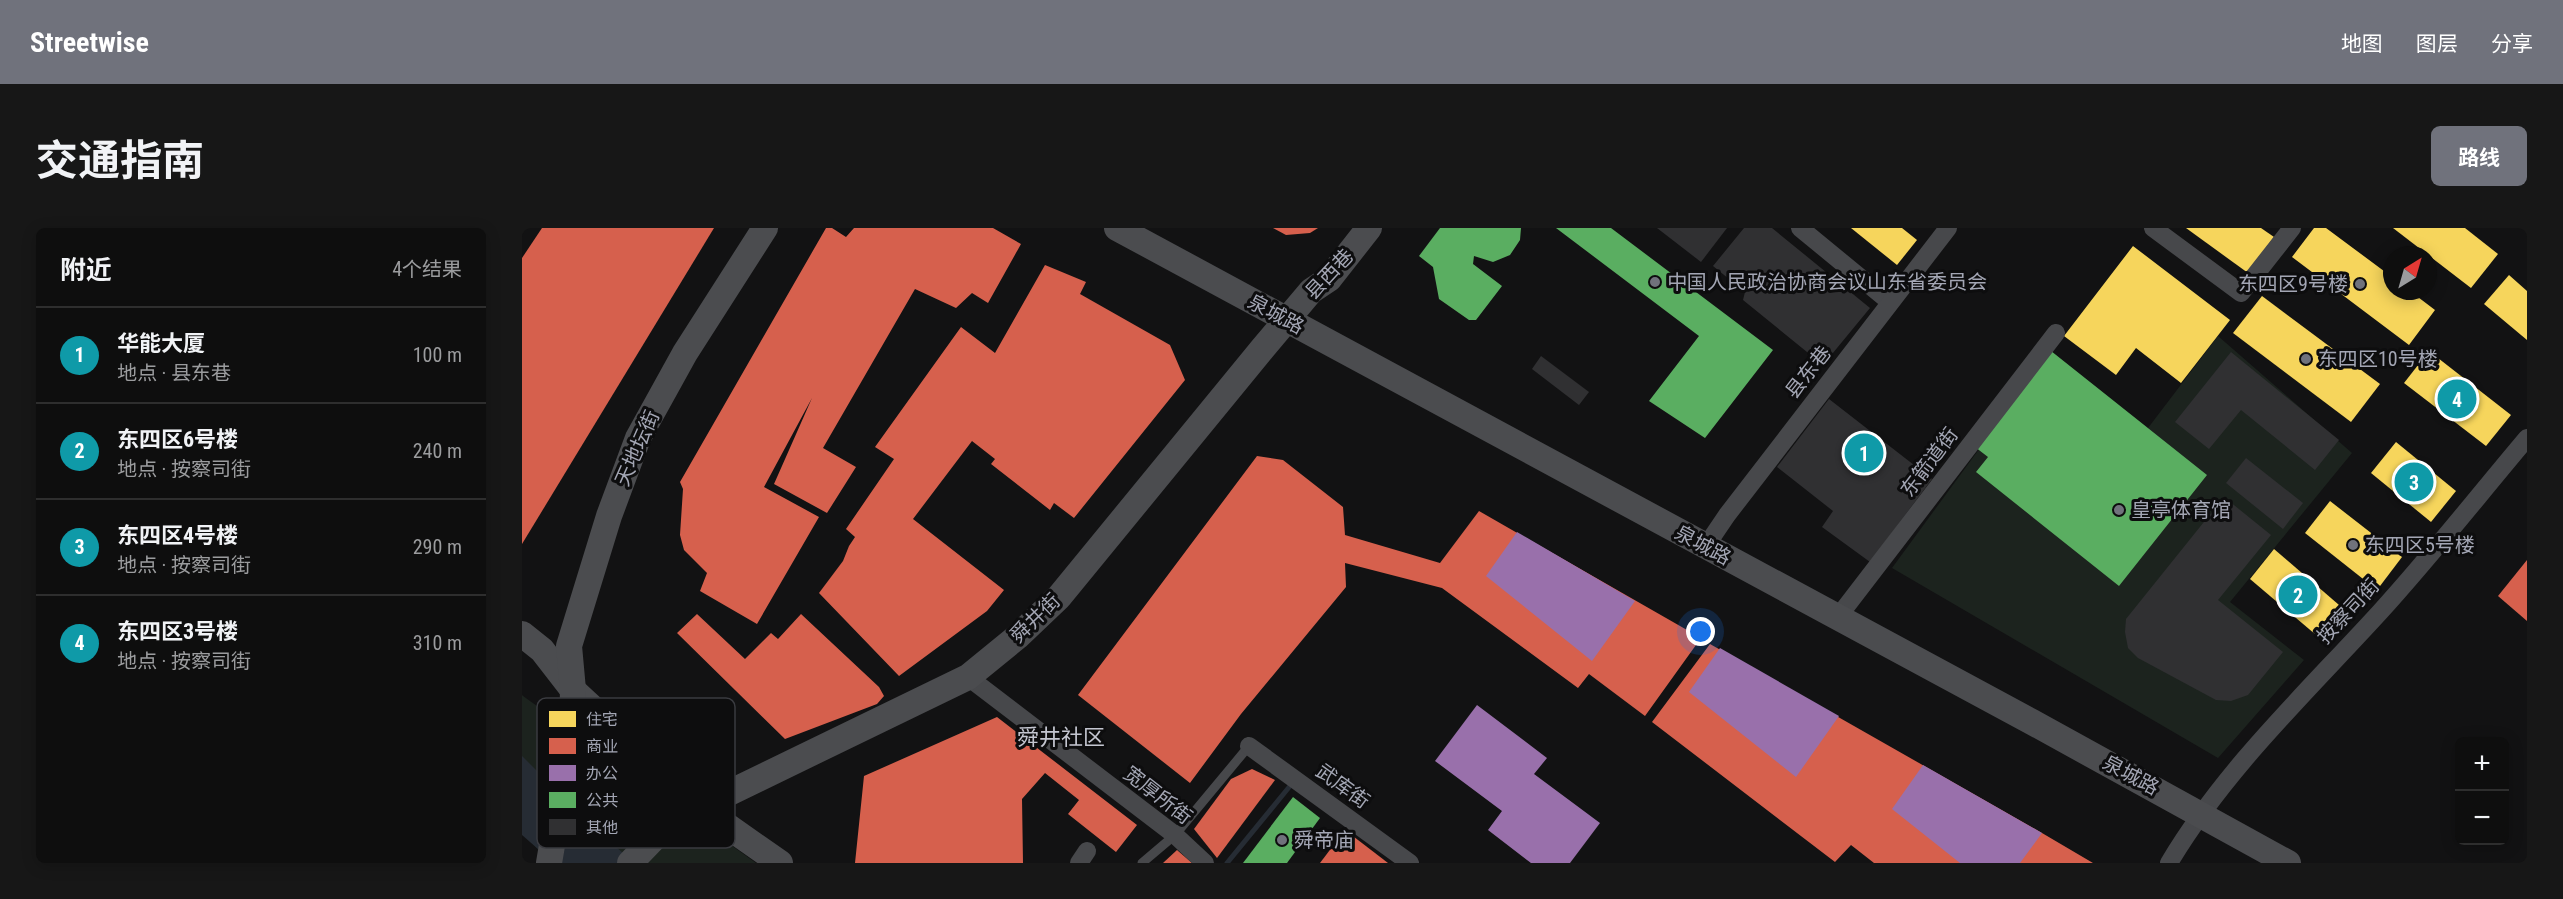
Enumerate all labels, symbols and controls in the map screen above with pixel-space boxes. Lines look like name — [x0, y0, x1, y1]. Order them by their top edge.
text: Streetwise — [30, 26, 149, 59]
text: 地图 — [2341, 32, 2383, 56]
text: 图层 — [2416, 32, 2458, 56]
text: 分享 — [2491, 32, 2533, 56]
button: 路线 — [2431, 126, 2527, 186]
text: 交通指南 — [36, 136, 204, 185]
street label: 县西巷 — [1300, 244, 1358, 304]
north arrow — [2383, 246, 2437, 300]
text: 附近 — [60, 255, 112, 285]
text: 4个结果 — [392, 257, 462, 281]
place label: 中国人民政治协商会议山东省委员会 — [1667, 270, 1987, 294]
place label: 东四区9号楼 — [2238, 272, 2348, 296]
marker: 中国人民政治协商会议山东省委员会 — [1648, 275, 1662, 289]
marker: 东四区9号楼 — [2353, 277, 2367, 291]
street label: 泉城路 — [1244, 289, 1308, 339]
text: 华能大厦 — [117, 331, 205, 356]
street label: 县东巷 — [1780, 341, 1836, 403]
text: 1 — [74, 343, 85, 367]
text: 100 m — [413, 343, 462, 367]
place label: 东四区10号楼 — [2318, 347, 2438, 371]
marker: 东四区10号楼 — [2299, 352, 2313, 366]
text: 地点 · 县东巷 — [117, 361, 231, 385]
pin: 4 — [2438, 376, 2476, 422]
street label: 天地坛街 — [610, 407, 664, 489]
street label: 东箭道街 — [1895, 423, 1963, 501]
text: 东四区6号楼 — [117, 427, 238, 452]
pin: 1 — [1844, 430, 1884, 476]
text: 2 — [74, 439, 85, 463]
text: 240 m — [413, 439, 462, 463]
text: 地点 · 按察司街 — [117, 457, 251, 481]
pin: 3 — [2394, 460, 2434, 504]
place label: 皇亭体育馆 — [2131, 498, 2231, 522]
marker: 皇亭体育馆 — [2112, 503, 2126, 517]
street label: 泉城路 — [1671, 520, 1735, 570]
text: 东四区4号楼 — [117, 523, 238, 548]
place label: 东四区5号楼 — [2365, 533, 2475, 557]
text: 3 — [74, 535, 85, 559]
text: 290 m — [413, 535, 462, 559]
marker: 东四区5号楼 — [2346, 538, 2360, 552]
text: 地点 · 按察司街 — [117, 553, 251, 577]
pin: 2 — [2278, 572, 2318, 617]
street label: 按察司街 — [2312, 574, 2384, 648]
street label: 舜井街 — [1005, 589, 1065, 647]
your location — [1686, 617, 1715, 646]
text: 东四区3号楼 — [117, 619, 238, 644]
text: 4 — [74, 631, 85, 655]
text: 310 m — [413, 631, 462, 655]
text: 地点 · 按察司街 — [117, 649, 251, 673]
legend — [537, 698, 735, 848]
text: 住宅 — [586, 710, 618, 729]
district label: 舜井社区 — [1017, 725, 1105, 750]
text: 商业 — [586, 737, 618, 756]
map controls — [2455, 737, 2509, 845]
button: + — [2455, 737, 2509, 791]
street label: 泉城路 — [2099, 750, 2163, 800]
street label: 武库街 — [1312, 759, 1374, 813]
street label: 宽厚所街 — [1119, 761, 1197, 829]
text: 办公 — [586, 764, 618, 783]
text: 公共 — [586, 791, 618, 810]
button: − — [2455, 791, 2509, 845]
text: 其他 — [586, 818, 618, 837]
place label: 舜帝庙 — [1294, 828, 1354, 852]
marker: 舜帝庙 — [1275, 833, 1289, 847]

